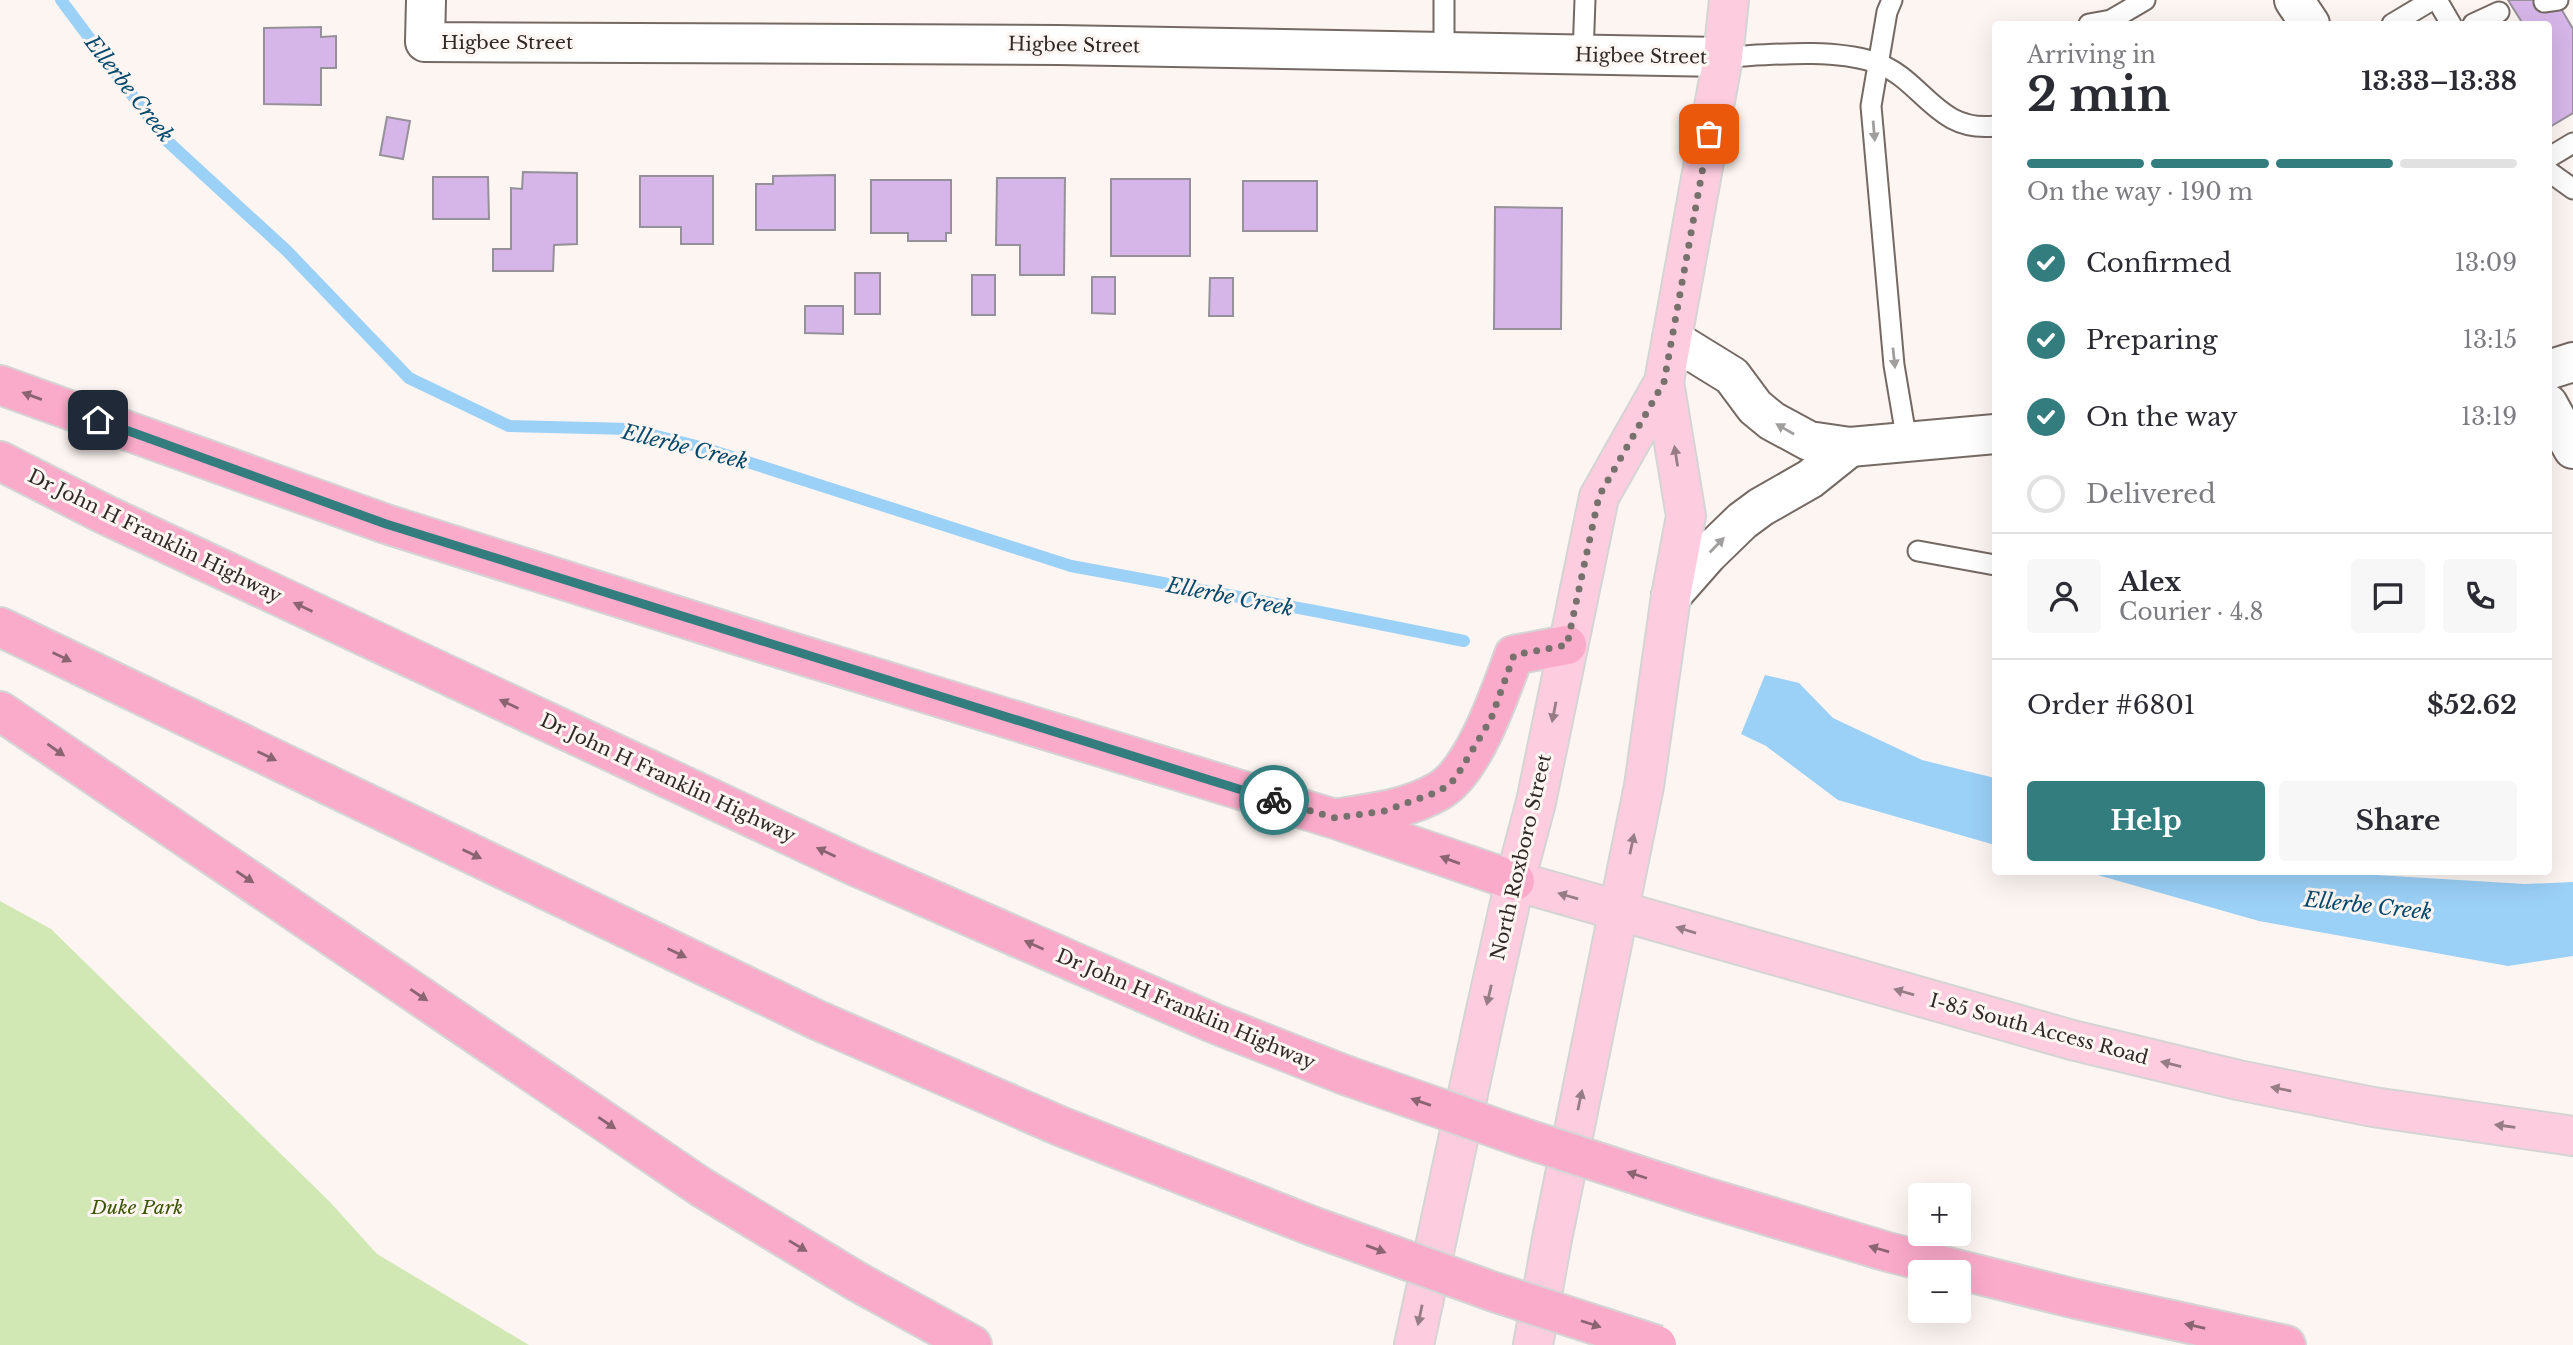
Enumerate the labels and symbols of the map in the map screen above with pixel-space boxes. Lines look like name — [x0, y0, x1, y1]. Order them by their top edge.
water label: Ellerbe Creek — [78, 29, 179, 148]
street label: Higbee Street — [441, 31, 574, 54]
street label: Higbee Street — [1008, 32, 1141, 58]
street label: Higbee Street — [1575, 43, 1708, 69]
pin — [1679, 104, 1739, 164]
one-way arrow — [1868, 120, 1879, 142]
one-way arrow — [1889, 347, 1900, 369]
one-way arrow — [21, 390, 42, 401]
pin — [68, 390, 128, 450]
water label: Ellerbe Creek — [618, 419, 751, 475]
one-way arrow — [1776, 423, 1795, 435]
one-way arrow — [1670, 445, 1681, 467]
street label: Dr John H Franklin Highway — [24, 464, 286, 608]
one-way arrow — [1709, 537, 1725, 554]
water label: Ellerbe Creek — [1163, 572, 1296, 622]
one-way arrow — [293, 601, 313, 613]
one-way arrow — [51, 652, 72, 663]
one-way arrow — [499, 698, 519, 709]
one-way arrow — [1548, 701, 1559, 723]
street label: Dr John H Franklin Highway — [537, 709, 799, 847]
one-way arrow — [47, 743, 65, 757]
one-way arrow — [257, 750, 277, 761]
street label: North Roxboro Street — [1486, 751, 1556, 962]
courier — [1239, 765, 1309, 835]
one-way arrow — [1626, 833, 1637, 855]
one-way arrow — [816, 847, 836, 858]
one-way arrow — [462, 848, 482, 860]
one-way arrow — [1440, 854, 1461, 865]
one-way arrow — [235, 870, 254, 883]
water label: Ellerbe Creek — [2302, 886, 2433, 926]
one-way arrow — [1557, 890, 1578, 900]
one-way arrow — [1675, 924, 1696, 934]
one-way arrow — [1023, 939, 1044, 950]
street label: Dr John H Franklin Highway — [1053, 944, 1319, 1074]
one-way arrow — [667, 947, 687, 958]
one-way arrow — [1484, 984, 1495, 1006]
one-way arrow — [1893, 986, 1915, 997]
one-way arrow — [410, 988, 429, 1001]
street label: I-85 South Access Road — [1927, 989, 2151, 1069]
one-way arrow — [2160, 1058, 2182, 1069]
one-way arrow — [2270, 1083, 2292, 1094]
one-way arrow — [1575, 1089, 1586, 1111]
one-way arrow — [1411, 1096, 1432, 1107]
one-way arrow — [598, 1116, 617, 1129]
one-way arrow — [2494, 1120, 2516, 1131]
one-way arrow — [1626, 1169, 1647, 1180]
park label: Duke Park — [90, 1196, 183, 1219]
one-way arrow — [789, 1240, 808, 1253]
one-way arrow — [1366, 1244, 1387, 1255]
one-way arrow — [1869, 1244, 1890, 1254]
one-way arrow — [1415, 1304, 1426, 1326]
one-way arrow — [1581, 1319, 1602, 1330]
one-way arrow — [2184, 1321, 2206, 1332]

